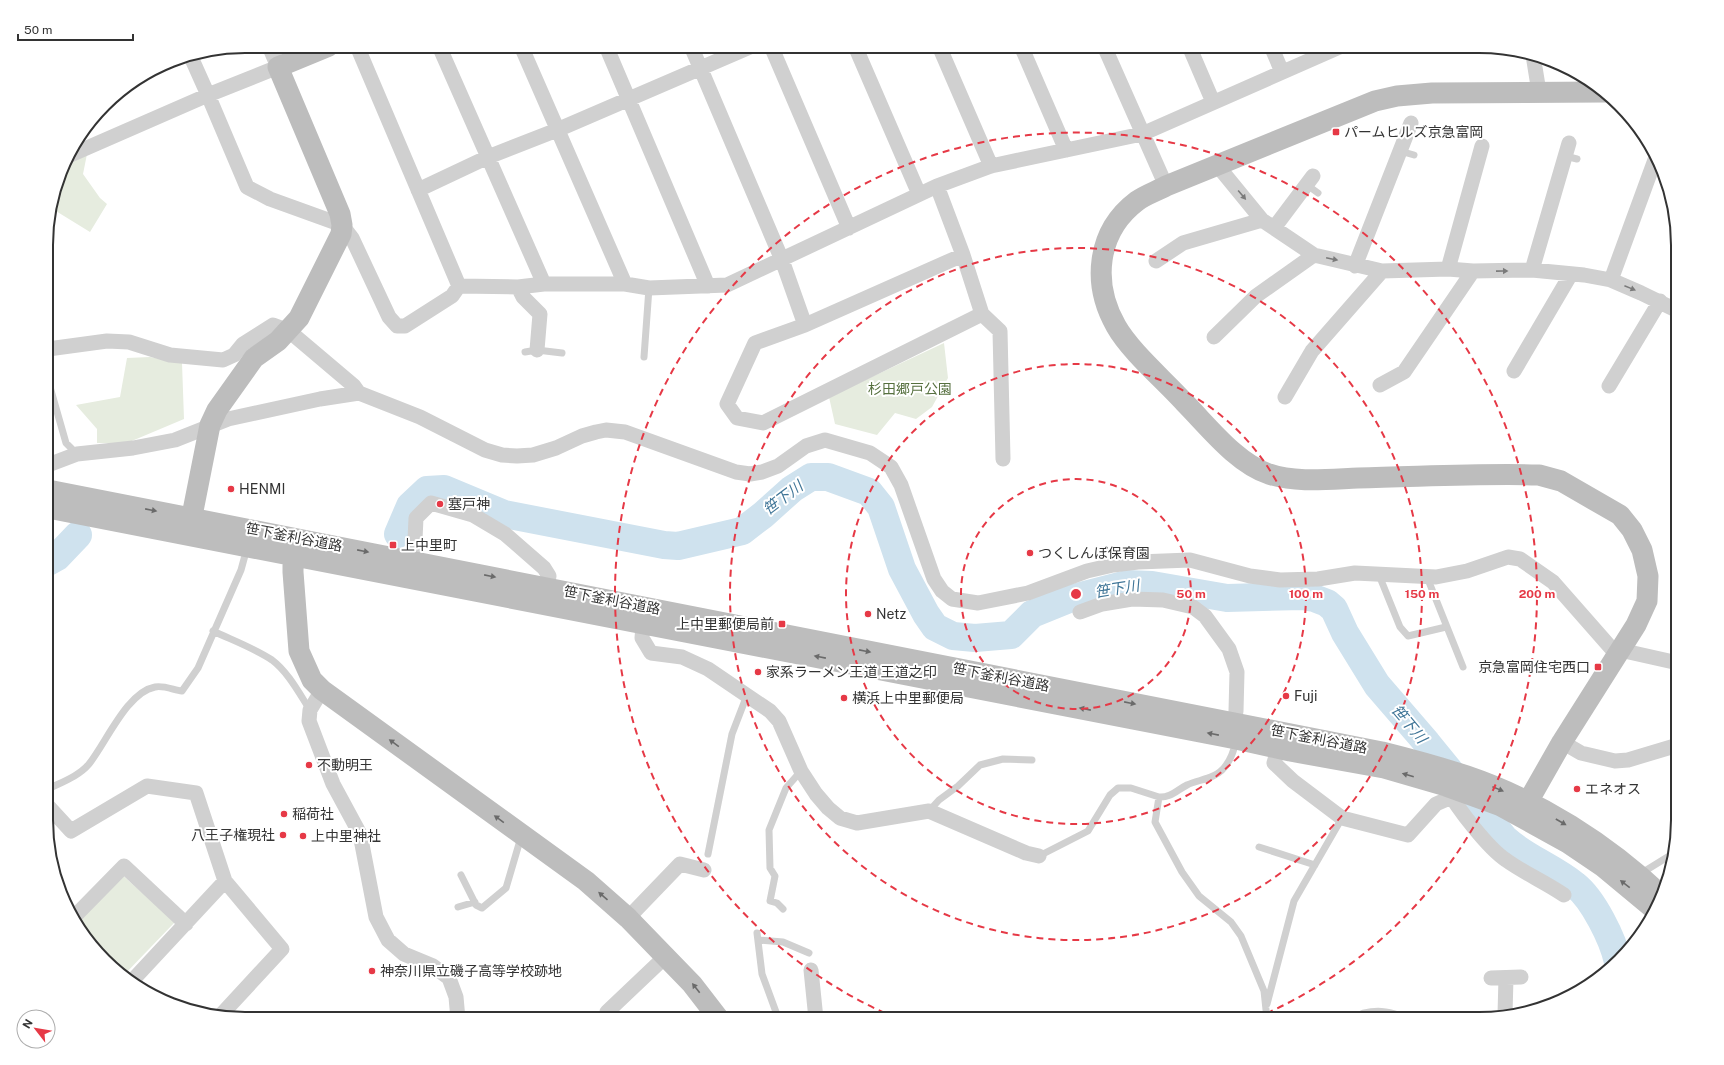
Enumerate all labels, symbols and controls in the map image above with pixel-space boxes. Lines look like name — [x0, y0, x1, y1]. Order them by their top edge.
scale bar — [18, 16, 133, 42]
text: 50 m — [24, 23, 52, 37]
place label: パームヒルズ京急富岡 — [1344, 124, 1484, 140]
marker: パームヒルズ京急富岡 — [1331, 127, 1341, 137]
one-way arrow — [1237, 190, 1246, 201]
one-way arrow — [1326, 256, 1338, 262]
one-way arrow — [1496, 268, 1509, 274]
one-way arrow — [1624, 285, 1635, 291]
park label: 杉田郷戸公園 — [868, 381, 952, 397]
water label: 笹下川 — [760, 476, 807, 518]
place label: HENMI — [239, 481, 285, 497]
marker: HENMI — [226, 484, 236, 494]
place label: 塞戸神 — [448, 496, 490, 512]
marker: 塞戸神 — [435, 499, 445, 509]
one-way arrow — [145, 507, 158, 513]
street label: 笹下釜利谷道路 — [244, 520, 344, 554]
place label: 上中里町 — [401, 537, 457, 553]
marker: 上中里町 — [388, 540, 398, 550]
place label: つくしんぼ保育園 — [1038, 545, 1150, 561]
one-way arrow — [356, 548, 369, 554]
marker: つくしんぼ保育園 — [1025, 548, 1035, 558]
one-way arrow — [484, 573, 496, 579]
water label: 笹下川 — [1093, 576, 1142, 600]
street label: 笹下釜利谷道路 — [562, 583, 662, 617]
centre of rings — [1069, 587, 1083, 601]
text: 50 m — [1176, 587, 1206, 601]
text: 100 m — [1289, 587, 1323, 601]
text: 150 m — [1405, 587, 1439, 601]
text: 200 m — [1519, 587, 1555, 601]
place label: Netz — [876, 606, 906, 622]
marker: Netz — [863, 609, 873, 619]
place label: 上中里郵便局前 — [676, 616, 774, 632]
marker: 上中里郵便局前 — [777, 619, 787, 629]
one-way arrow — [859, 648, 871, 654]
one-way arrow — [814, 654, 826, 660]
place label: 京急富岡住宅西口 — [1478, 659, 1590, 675]
street label: 笹下釜利谷道路 — [951, 660, 1051, 694]
marker: 京急富岡住宅西口 — [1593, 662, 1603, 672]
place label: 家系ラーメン王道 王道之印 — [766, 664, 937, 680]
marker: 家系ラーメン王道 王道之印 — [753, 667, 763, 677]
place label: Fuji — [1294, 688, 1318, 704]
place label: 横浜上中里郵便局 — [852, 690, 964, 706]
marker: Fuji — [1281, 691, 1291, 701]
marker: 横浜上中里郵便局 — [839, 693, 849, 703]
one-way arrow — [1124, 700, 1136, 706]
water label: 笹下川 — [1388, 701, 1432, 748]
one-way arrow — [1079, 706, 1091, 712]
street label: 笹下釜利谷道路 — [1269, 722, 1369, 756]
one-way arrow — [1207, 731, 1219, 737]
one-way arrow — [389, 739, 399, 747]
place label: 不動明王 — [317, 757, 373, 773]
marker: 不動明王 — [304, 760, 314, 770]
one-way arrow — [1402, 772, 1414, 778]
place label: エネオス — [1585, 781, 1641, 797]
marker: エネオス — [1572, 784, 1582, 794]
one-way arrow — [1492, 786, 1504, 792]
place label: 稲荷社 — [292, 806, 334, 822]
marker: 稲荷社 — [279, 809, 289, 819]
one-way arrow — [494, 815, 505, 823]
one-way arrow — [1555, 818, 1567, 825]
place label: 八王子権現社 — [191, 827, 275, 843]
place label: 上中里神社 — [311, 828, 381, 844]
marker: 八王子権現社 — [278, 830, 288, 840]
marker: 上中里神社 — [298, 831, 308, 841]
one-way arrow — [1620, 880, 1631, 889]
one-way arrow — [598, 892, 609, 901]
place label: 神奈川県立磯子高等学校跡地 — [380, 963, 562, 979]
marker: 神奈川県立磯子高等学校跡地 — [367, 966, 377, 976]
one-way arrow — [691, 982, 700, 993]
north arrow — [16, 1009, 56, 1049]
text: N — [20, 1017, 35, 1031]

